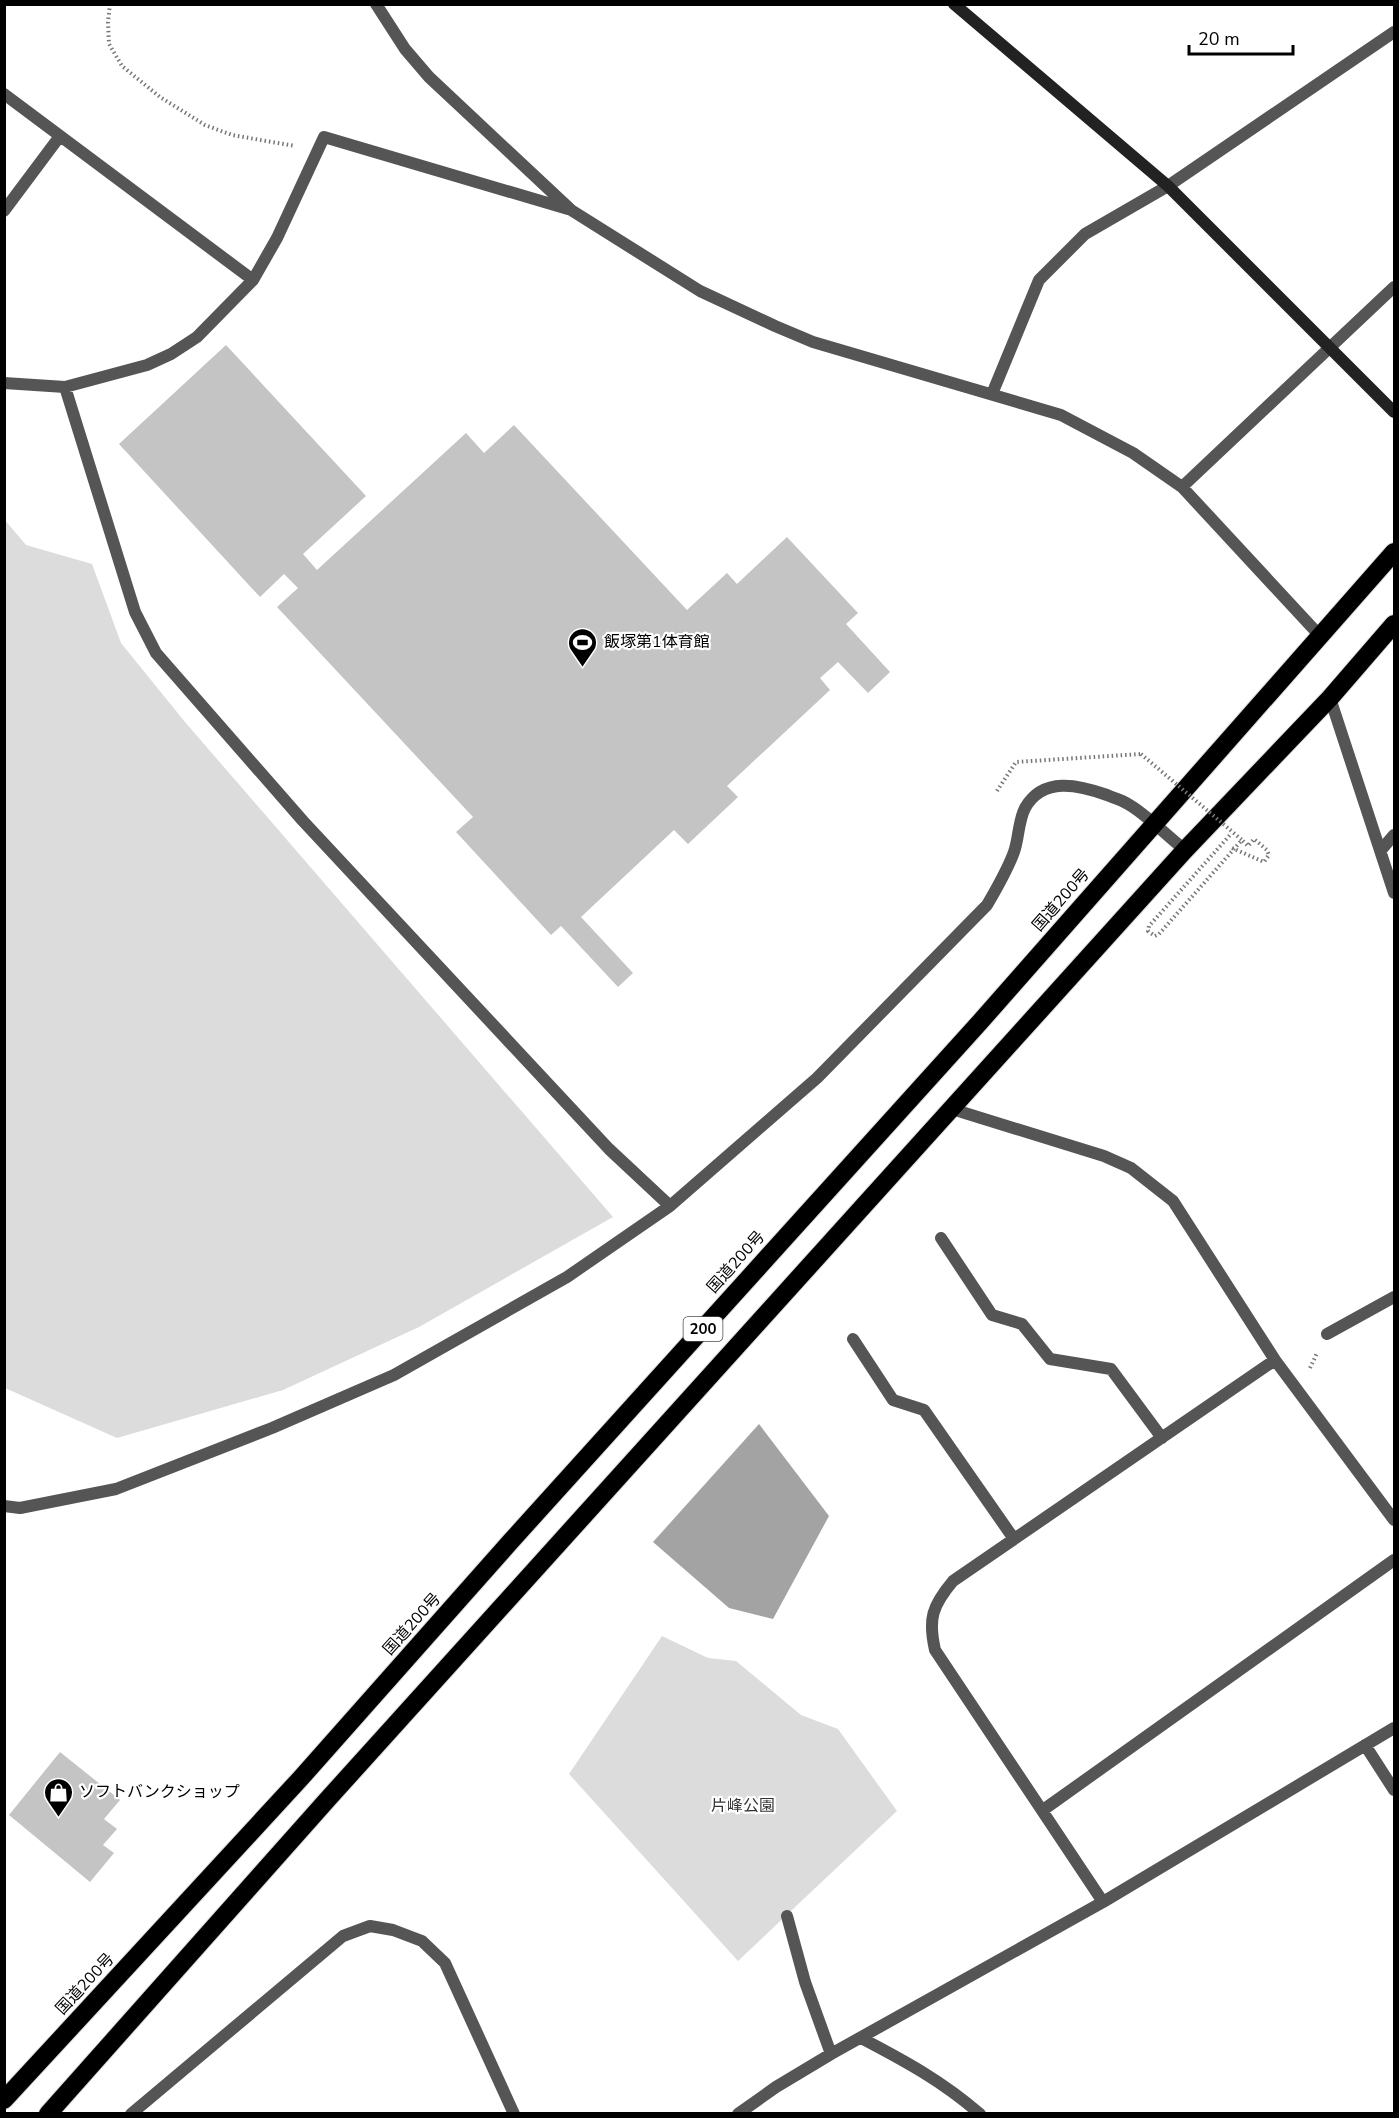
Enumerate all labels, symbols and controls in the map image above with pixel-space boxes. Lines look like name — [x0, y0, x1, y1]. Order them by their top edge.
scale bar — [1189, 18, 1292, 56]
text: 20 m — [1198, 27, 1240, 51]
sports icon: 飯塚第1体育館 — [567, 626, 599, 668]
place label: 飯塚第1体育館 — [604, 631, 710, 653]
street label: 国道200号 — [1028, 864, 1094, 936]
street label: 国道200号 — [702, 1226, 770, 1298]
road number: 200 — [684, 1317, 722, 1341]
street label: 国道200号 — [378, 1588, 446, 1660]
shop icon: ソフトバンクショップ — [42, 1776, 74, 1818]
place label: ソフトバンクショップ — [79, 1781, 240, 1803]
park label: 片峰公園 — [711, 1795, 775, 1817]
street label: 国道200号 — [51, 1948, 119, 2020]

